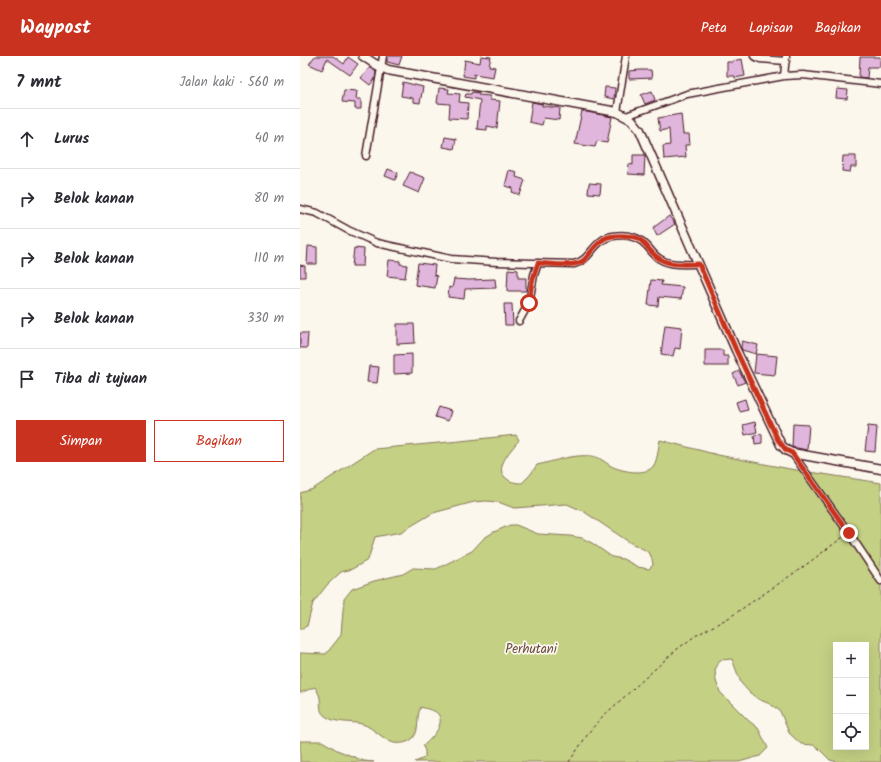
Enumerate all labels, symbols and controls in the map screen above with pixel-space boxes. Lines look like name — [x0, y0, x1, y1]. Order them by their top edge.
text: Waypost — [20, 13, 91, 43]
text: Peta — [701, 17, 727, 39]
text: Lapisan — [749, 17, 793, 39]
text: Bagikan — [815, 17, 861, 39]
text: 7 mnt — [16, 69, 62, 96]
text: Jalan kaki · 560 m — [179, 72, 284, 93]
text: Lurus — [54, 127, 89, 151]
icon: ahead — [16, 128, 38, 150]
text: 40 m — [255, 128, 284, 149]
text: Belok kanan — [54, 187, 134, 211]
icon: right — [16, 188, 38, 210]
text: 80 m — [254, 188, 284, 209]
text: Belok kanan — [54, 247, 134, 271]
icon: right — [16, 248, 38, 270]
text: 110 m — [254, 248, 284, 269]
route start — [520, 294, 538, 312]
text: Belok kanan — [54, 307, 134, 331]
icon: right — [16, 308, 38, 330]
text: 330 m — [247, 308, 284, 329]
text: Tiba di tujuan — [54, 367, 147, 391]
icon: arrive — [16, 368, 38, 390]
button: Simpan — [16, 420, 146, 462]
button: Bagikan — [154, 420, 284, 462]
route end — [840, 524, 858, 542]
park label: Perhutani — [505, 639, 558, 660]
map controls — [833, 642, 869, 750]
button: + — [833, 642, 869, 678]
button: − — [833, 678, 869, 714]
button: locate — [833, 714, 869, 750]

